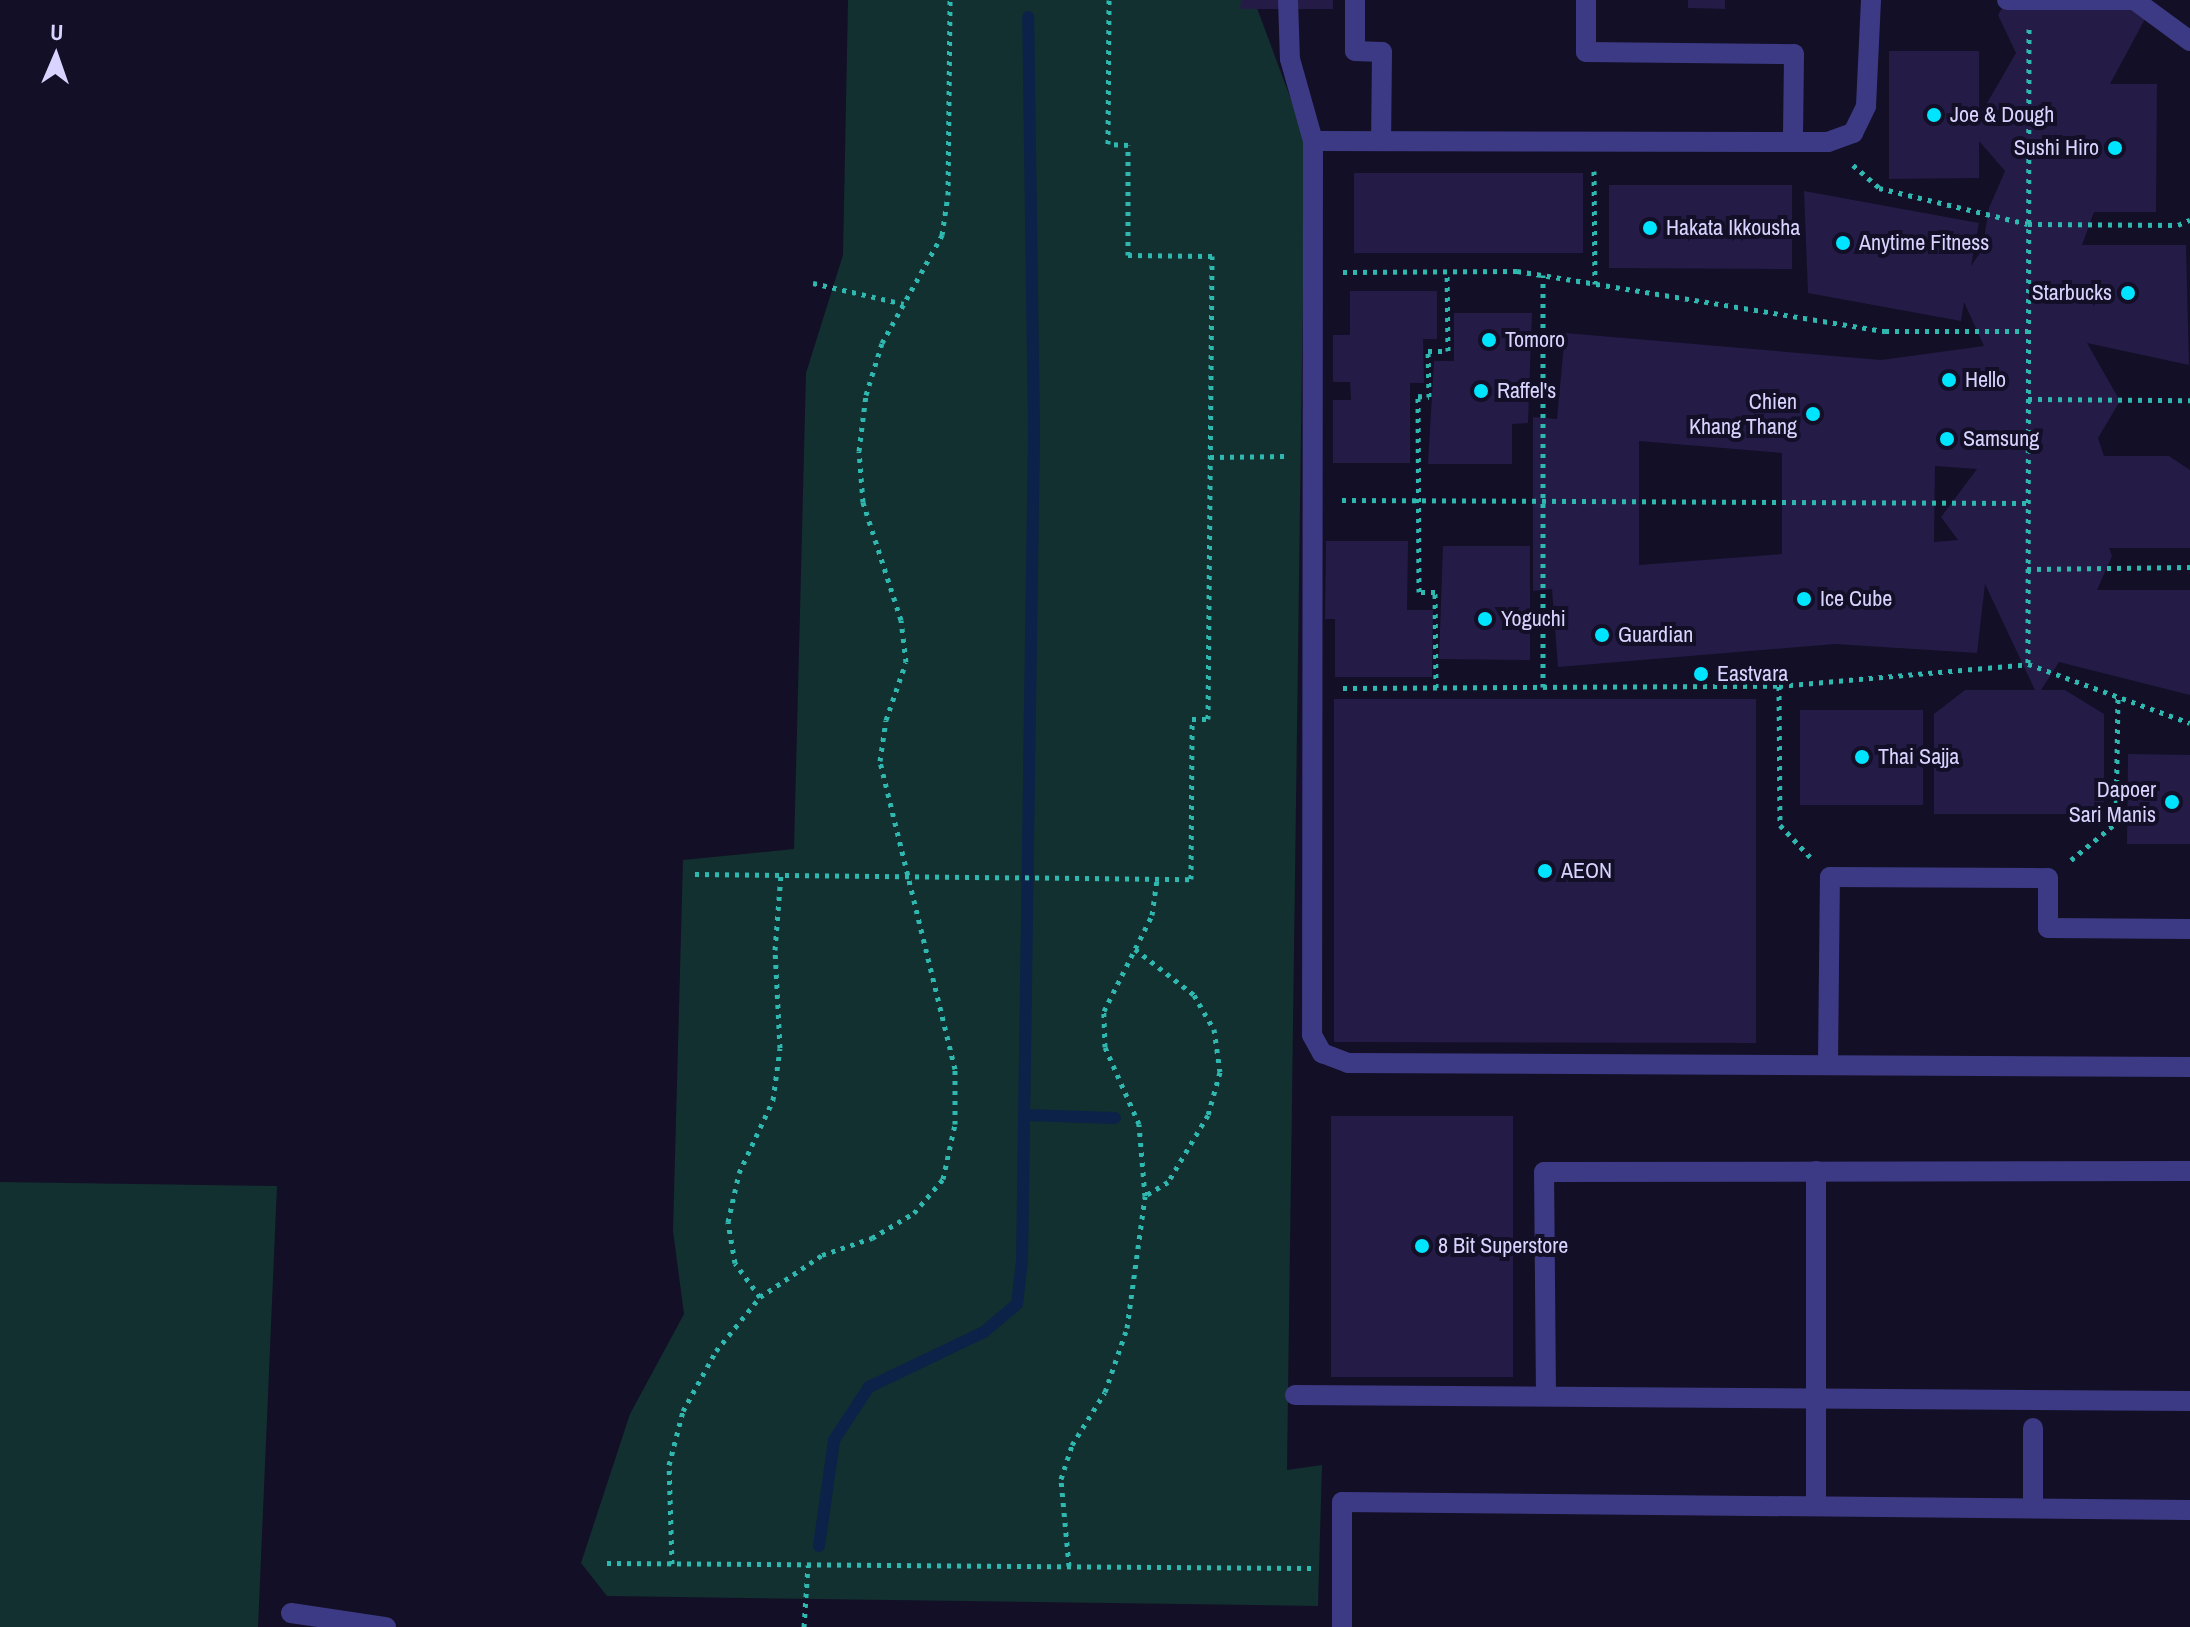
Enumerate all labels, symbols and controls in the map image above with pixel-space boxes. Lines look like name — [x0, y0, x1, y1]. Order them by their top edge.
north arrow — [16, 16, 96, 96]
text: U — [50, 17, 64, 47]
place label: Joe & Dough — [1950, 102, 2054, 128]
marker: Joe & Dough — [1925, 106, 1943, 124]
place label: Sushi Hiro — [2014, 135, 2099, 161]
marker: Sushi Hiro — [2106, 139, 2124, 157]
place label: Hakata Ikkousha — [1666, 215, 1800, 241]
marker: Hakata Ikkousha — [1641, 219, 1659, 237]
place label: Anytime Fitness — [1859, 230, 1989, 256]
marker: Anytime Fitness — [1834, 234, 1852, 252]
place label: Starbucks — [2032, 280, 2112, 306]
marker: Starbucks — [2119, 284, 2137, 302]
place label: Tomoro — [1505, 327, 1565, 353]
marker: Tomoro — [1480, 331, 1498, 349]
place label: Hello — [1965, 367, 2006, 393]
marker: Hello — [1940, 371, 1958, 389]
place label: Raffel's — [1497, 378, 1556, 404]
marker: Raffel's — [1472, 382, 1490, 400]
place label: Chien Khang Thang — [1689, 388, 1797, 440]
marker: Chien Khang Thang — [1804, 405, 1822, 423]
place label: Samsung — [1963, 426, 2039, 452]
marker: Samsung — [1938, 430, 1956, 448]
place label: Ice Cube — [1820, 586, 1892, 612]
marker: Ice Cube — [1795, 590, 1813, 608]
place label: Yoguchi — [1501, 606, 1566, 632]
marker: Yoguchi — [1476, 610, 1494, 628]
place label: Guardian — [1618, 622, 1693, 648]
marker: Guardian — [1593, 626, 1611, 644]
place label: Eastvara — [1717, 661, 1788, 687]
marker: Eastvara — [1692, 665, 1710, 683]
place label: Thai Sajja — [1878, 744, 1959, 770]
marker: Thai Sajja — [1853, 748, 1871, 766]
place label: Dapoer Sari Manis — [2069, 776, 2156, 828]
marker: Dapoer Sari Manis — [2163, 793, 2181, 811]
place label: AEON — [1561, 858, 1612, 884]
marker: AEON — [1536, 862, 1554, 880]
place label: 8 Bit Superstore — [1438, 1233, 1568, 1259]
marker: 8 Bit Superstore — [1413, 1237, 1431, 1255]

